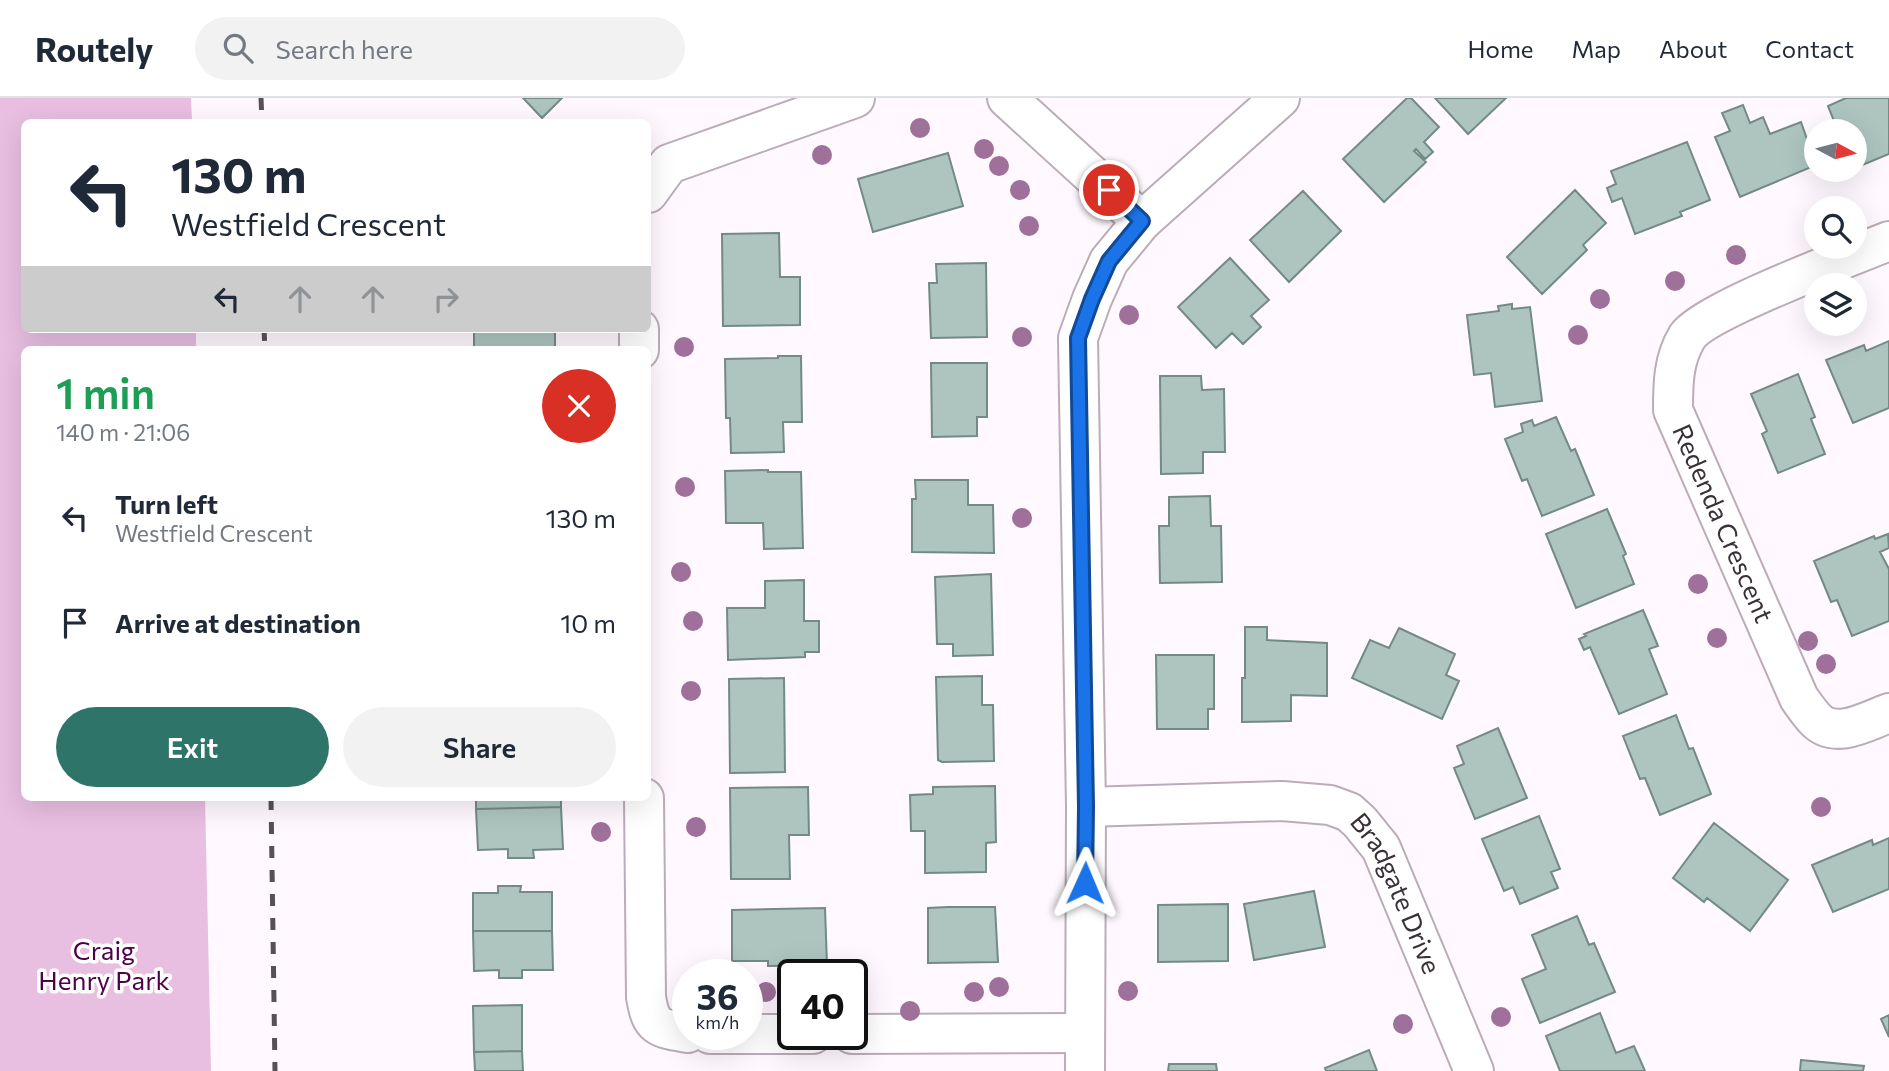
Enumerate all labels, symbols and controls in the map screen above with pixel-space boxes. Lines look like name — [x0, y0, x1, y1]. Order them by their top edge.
search box — [195, 17, 685, 80]
text: Routely — [35, 28, 153, 69]
icon: search — [219, 29, 257, 67]
text: Search here — [275, 33, 413, 64]
text: Home — [1468, 34, 1534, 63]
text: Map — [1572, 34, 1621, 63]
text: About — [1659, 34, 1727, 63]
text: Contact — [1765, 34, 1854, 63]
north arrow — [1804, 119, 1867, 182]
map controls — [1804, 119, 1867, 336]
text: 130 m — [171, 143, 306, 203]
icon: left — [56, 147, 147, 238]
pin — [1079, 160, 1139, 220]
icon: arrive — [1090, 171, 1128, 209]
button: search — [1804, 196, 1867, 259]
text: Westfield Crescent — [171, 203, 446, 243]
button: layers — [1804, 273, 1867, 336]
icon: left — [208, 280, 246, 318]
icon: ahead — [281, 280, 319, 318]
icon: ahead — [354, 280, 392, 318]
icon: right — [427, 280, 465, 318]
text: 1 min — [56, 366, 155, 418]
button: close — [542, 369, 616, 443]
text: 140 m · 21:06 — [56, 418, 190, 446]
street label: Redenda Crescent — [1667, 419, 1781, 627]
text: Turn left — [115, 488, 218, 519]
icon: left — [56, 499, 94, 537]
text: 130 m — [545, 502, 616, 533]
text: Westfield Crescent — [115, 519, 313, 547]
icon: arrive — [56, 604, 94, 642]
text: Arrive at destination — [115, 607, 361, 638]
text: 10 m — [560, 607, 616, 638]
button: Exit — [56, 707, 329, 787]
button: Share — [343, 707, 616, 787]
street label: Bradgate Drive — [1345, 806, 1449, 978]
position arrow — [1048, 846, 1122, 920]
park label: Craig Henry Park — [38, 934, 170, 995]
speed limit sign: 40 — [777, 959, 868, 1050]
text: 36 — [697, 974, 738, 1017]
text: km/h — [696, 1011, 739, 1033]

